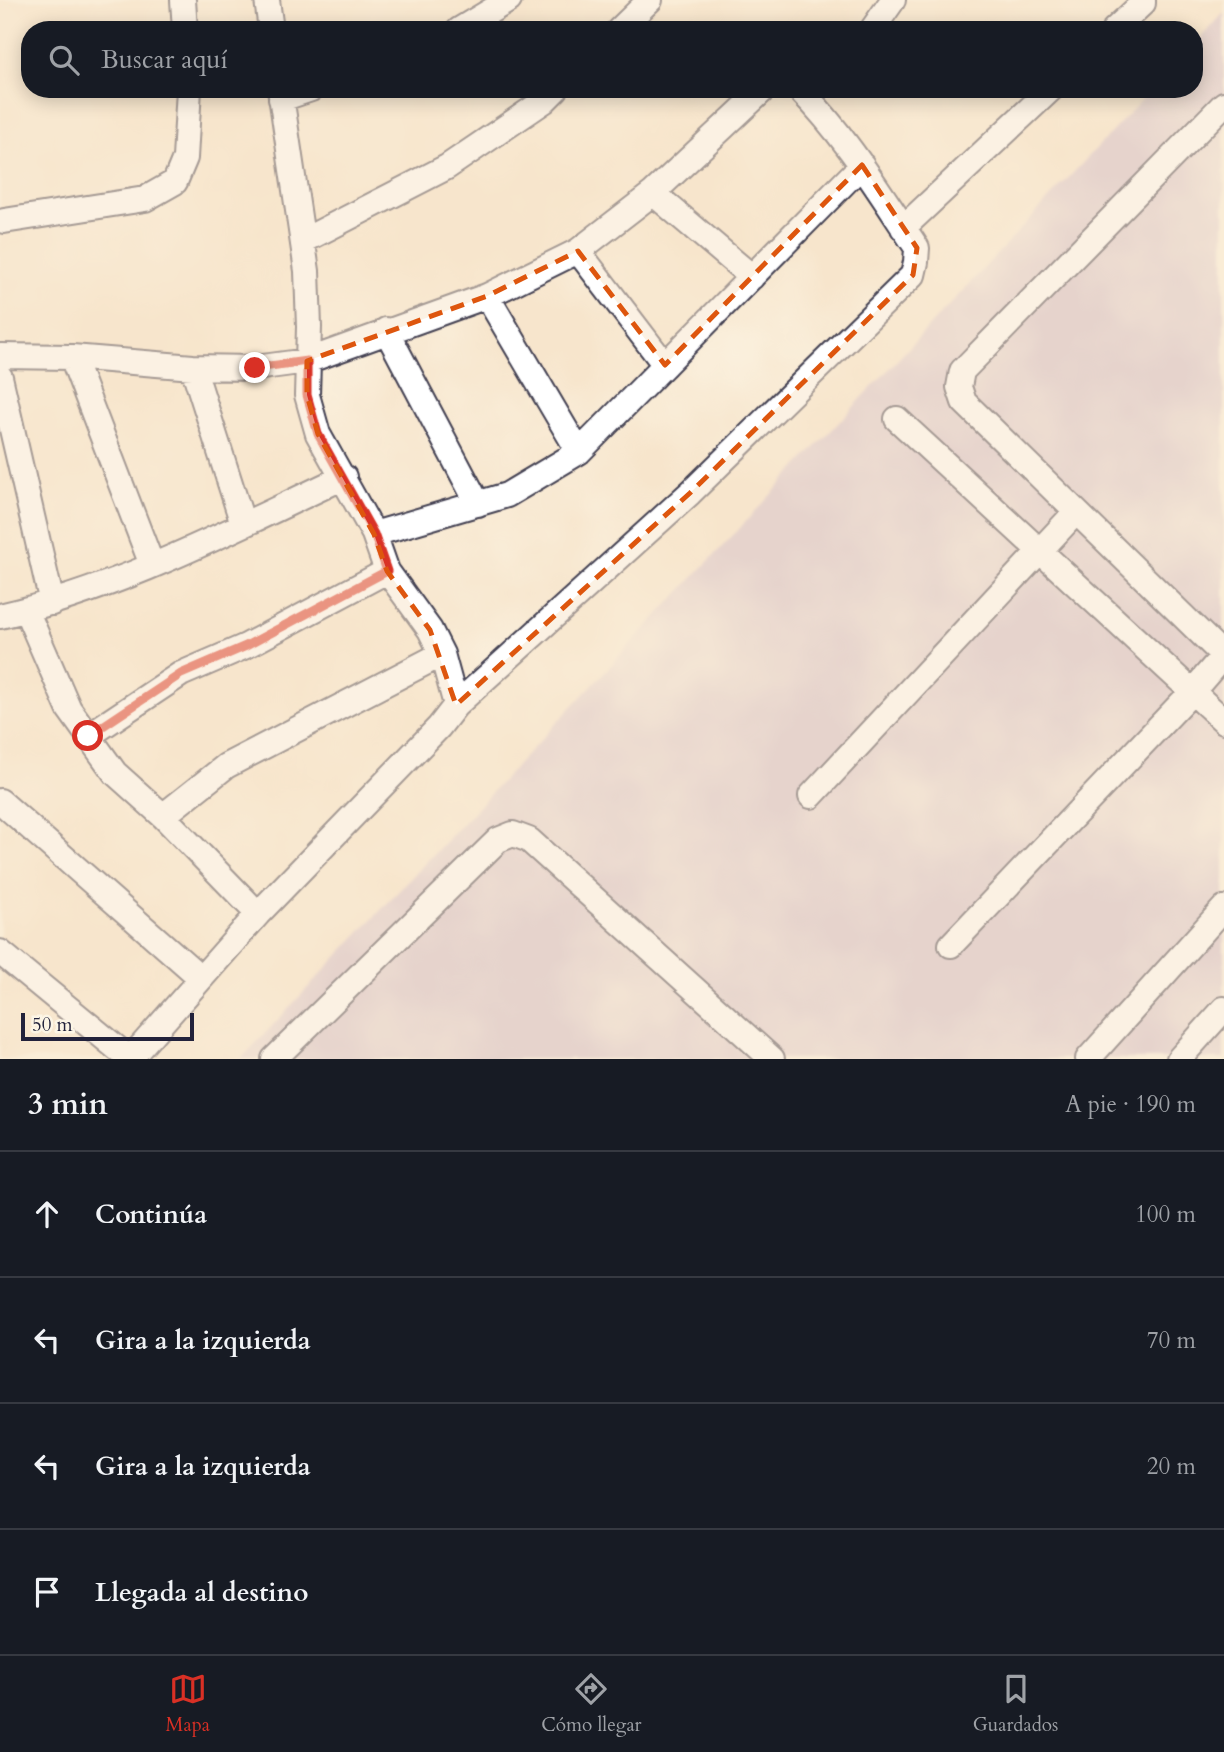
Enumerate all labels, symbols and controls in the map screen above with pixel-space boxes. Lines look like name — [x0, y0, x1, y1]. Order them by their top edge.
search box — [21, 21, 1203, 98]
icon: search — [45, 41, 83, 79]
text: Buscar aquí — [101, 42, 228, 77]
route end — [239, 352, 270, 383]
route start — [72, 720, 103, 751]
scale bar — [21, 1010, 194, 1042]
text: 50 m — [32, 1012, 73, 1038]
text: 3 min — [28, 1084, 108, 1125]
text: A pie · 190 m — [1065, 1089, 1196, 1120]
icon: ahead — [28, 1195, 66, 1233]
text: Continúa — [95, 1197, 207, 1232]
text: 100 m — [1135, 1199, 1196, 1230]
icon: left — [28, 1321, 66, 1359]
text: Gira a la izquierda — [95, 1323, 311, 1358]
text: 70 m — [1147, 1325, 1196, 1356]
icon: left — [28, 1447, 66, 1485]
text: Gira a la izquierda — [95, 1449, 311, 1484]
text: 20 m — [1147, 1451, 1196, 1482]
icon: arrive — [28, 1573, 66, 1611]
text: Llegada al destino — [95, 1575, 309, 1610]
tab: Mapa — [166, 1670, 210, 1738]
tab: Cómo llegar — [541, 1670, 642, 1738]
tab: Guardados — [973, 1670, 1058, 1738]

